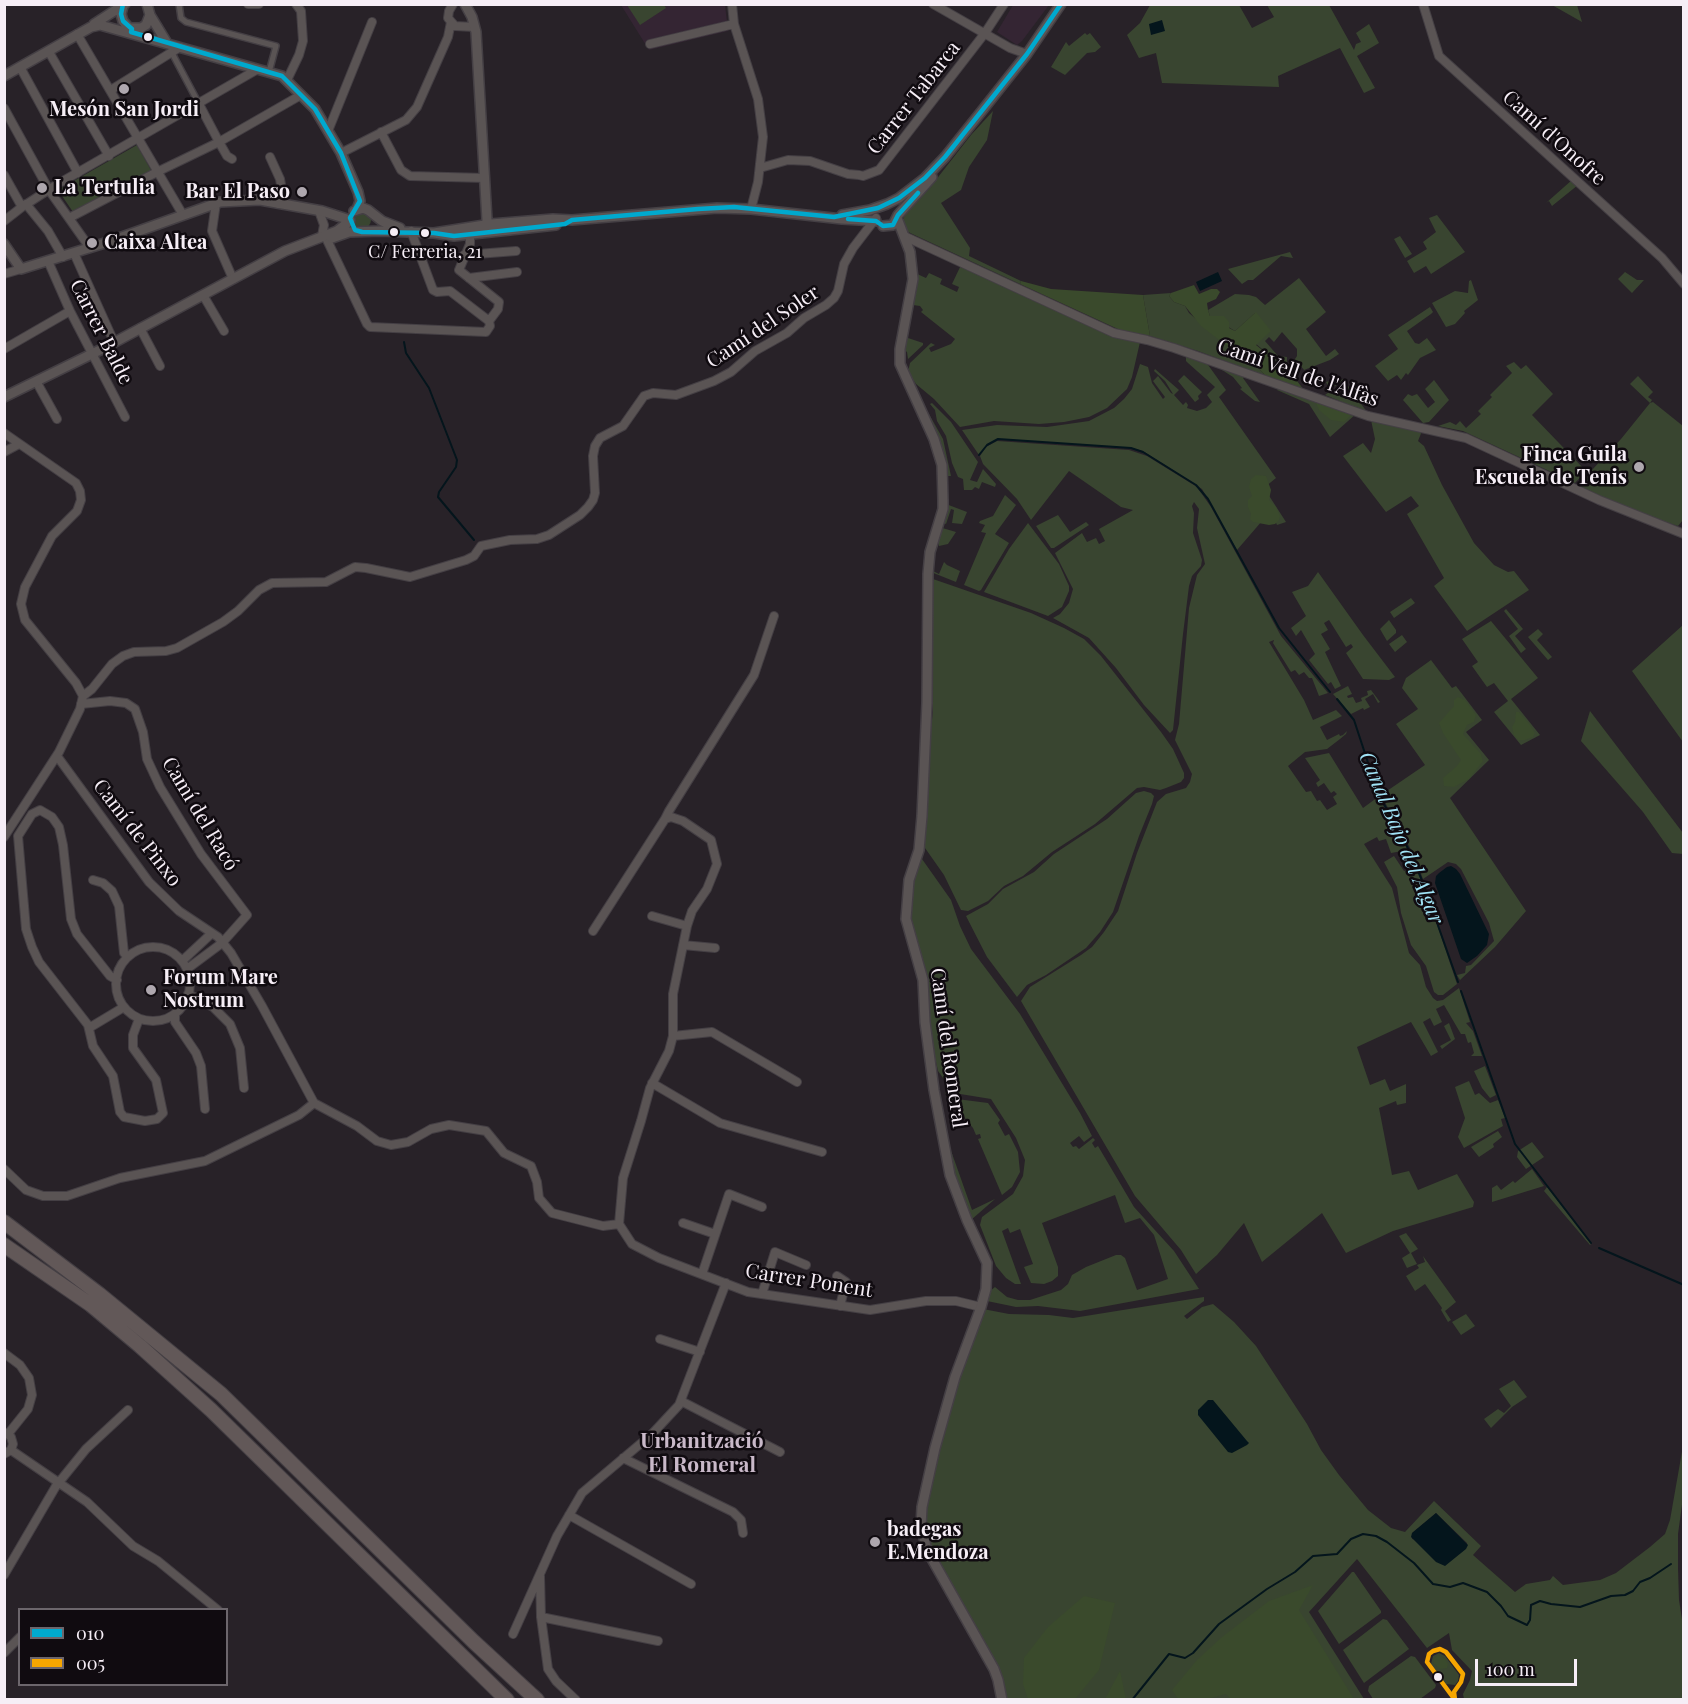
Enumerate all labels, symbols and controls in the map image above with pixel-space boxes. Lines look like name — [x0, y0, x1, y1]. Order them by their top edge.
unlabelled marker — [142, 31, 154, 43]
street label: Carrer Tabarca — [862, 37, 966, 159]
marker: Mesón San Jordi — [117, 82, 131, 96]
street label: Camí d'Onofre — [1497, 85, 1611, 191]
place label: Mesón San Jordi — [49, 98, 199, 122]
place label: La Tertulia — [54, 176, 155, 200]
place label: Bar El Paso — [185, 180, 290, 204]
marker: La Tertulia — [35, 181, 49, 195]
marker: Bar El Paso — [295, 185, 309, 199]
unlabelled marker — [388, 226, 400, 238]
marker: C/ Ferreria, 21 — [419, 227, 431, 239]
place label: Caixa Altea — [104, 231, 207, 255]
marker: Caixa Altea — [85, 236, 99, 250]
place label: C/ Ferreria, 21 — [368, 241, 482, 263]
street label: Carrer Balde — [64, 275, 138, 389]
street label: Camí del Soler — [702, 280, 824, 374]
street label: Camí Vell de l'Alfàs — [1214, 334, 1382, 412]
place label: Finca Guila Escuela de Tenis — [1475, 443, 1627, 490]
marker: Finca Guila Escuela de Tenis — [1632, 460, 1646, 474]
water label: Canal Bajo del Algar — [1353, 748, 1449, 928]
street label: Camí del Racó — [157, 753, 243, 875]
street label: Camí de Pinxo — [88, 775, 186, 891]
place label: Forum Mare Nostrum — [163, 966, 278, 1013]
street label: Camí del Romeral — [925, 967, 971, 1129]
marker: Forum Mare Nostrum — [144, 983, 158, 997]
street label: Carrer Ponent — [744, 1259, 874, 1303]
district label: Urbanització El Romeral — [640, 1428, 764, 1478]
place label: badegas E.Mendoza — [887, 1518, 989, 1565]
marker: badegas E.Mendoza — [868, 1535, 882, 1549]
legend — [18, 1608, 228, 1686]
text: 010 — [76, 1621, 104, 1645]
scale bar — [1478, 1647, 1580, 1685]
text: 005 — [76, 1651, 105, 1675]
text: 100 m — [1486, 1657, 1535, 1681]
unlabelled marker — [1432, 1671, 1444, 1683]

